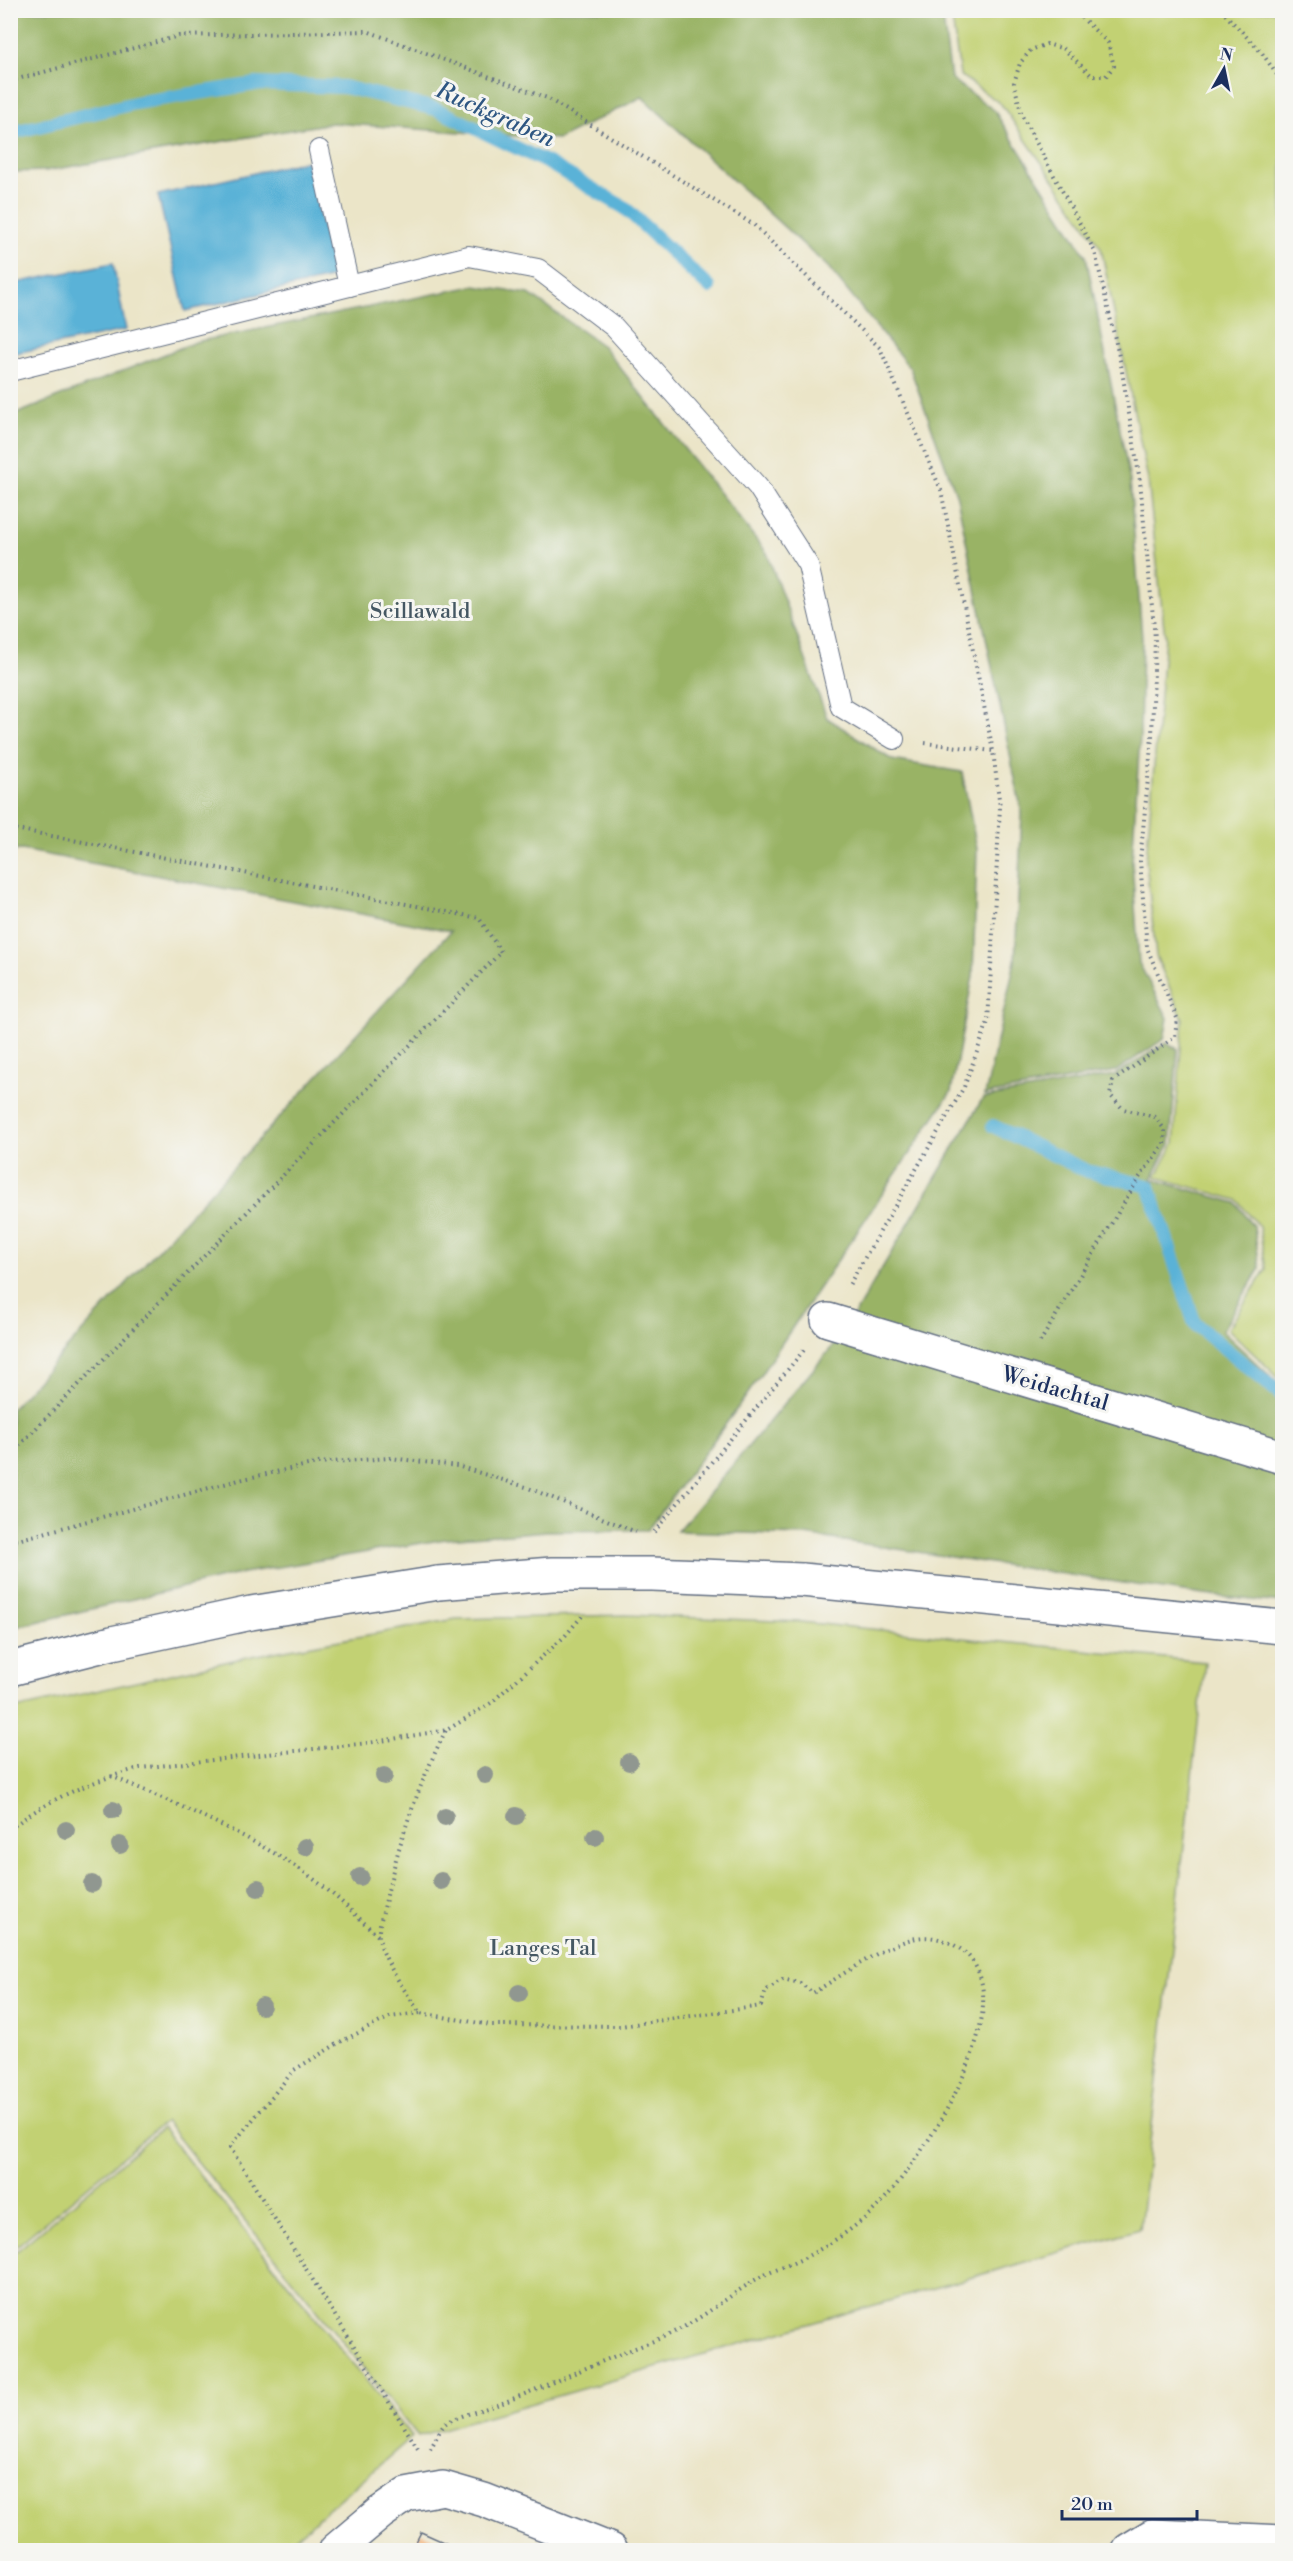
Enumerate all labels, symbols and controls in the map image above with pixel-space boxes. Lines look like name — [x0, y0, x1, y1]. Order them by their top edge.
north arrow — [1194, 39, 1254, 99]
text: N — [1218, 44, 1234, 66]
water label: Ruckgraben — [430, 75, 560, 155]
park label: Scillawald — [370, 598, 471, 625]
street label: Weidachtal — [997, 1361, 1112, 1417]
park label: Langes Tal — [489, 1935, 597, 1962]
scale bar — [1062, 2483, 1197, 2521]
text: 20 m — [1071, 2493, 1113, 2516]

